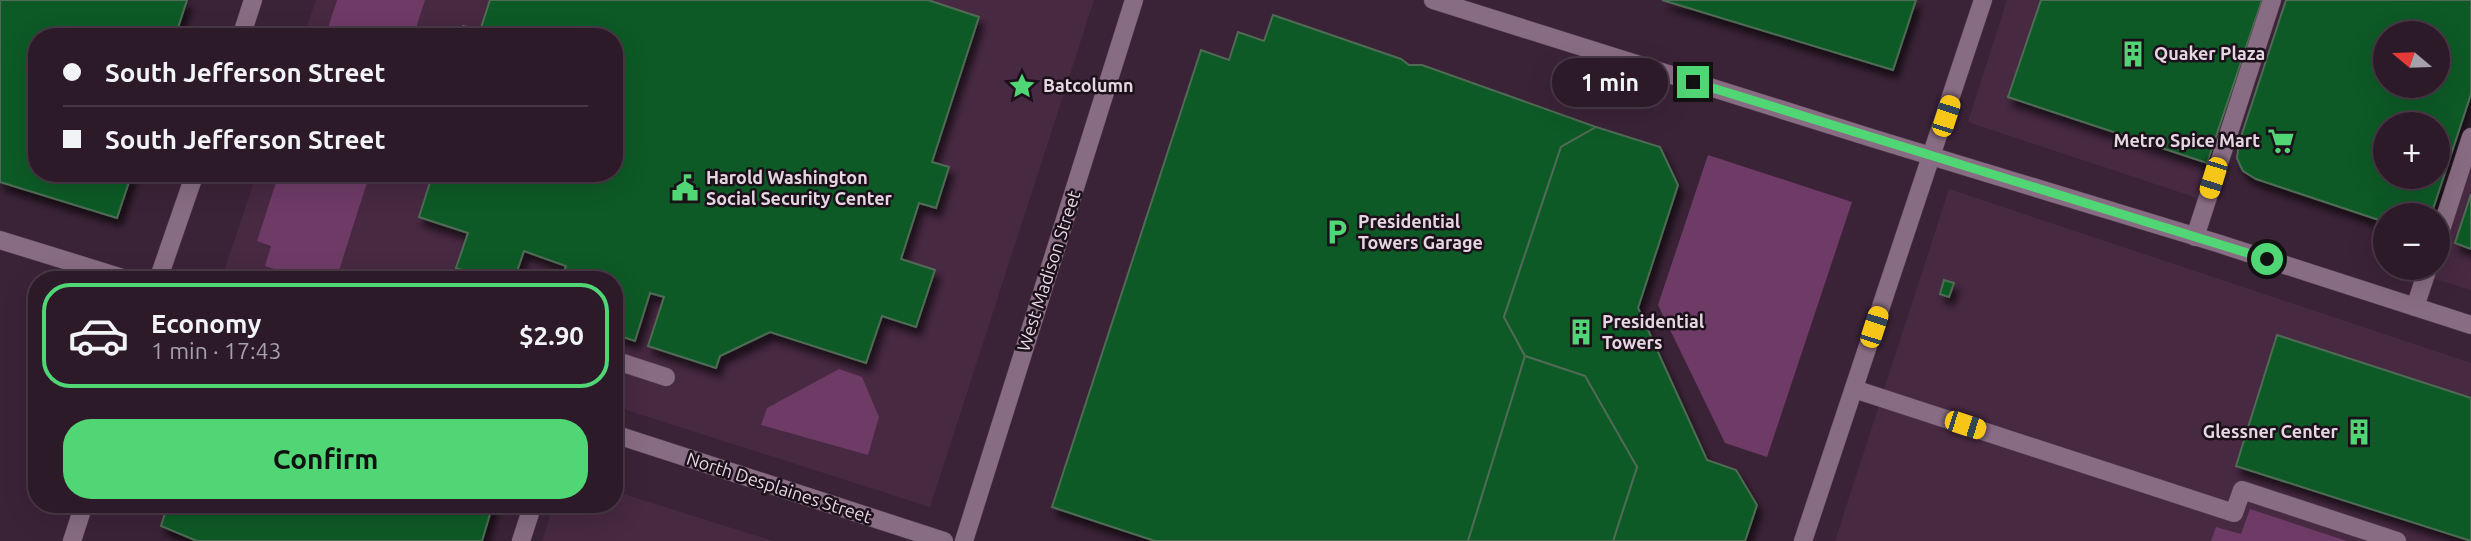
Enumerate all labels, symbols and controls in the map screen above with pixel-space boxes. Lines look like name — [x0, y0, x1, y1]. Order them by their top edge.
north arrow — [2373, 21, 2450, 98]
map controls — [2373, 21, 2450, 280]
building icon: Quaker Plaza — [2118, 39, 2148, 69]
place label: Quaker Plaza — [2154, 43, 2265, 63]
callout: 1 min — [1553, 57, 1668, 106]
text: South Jefferson Street — [105, 58, 386, 87]
route end — [1677, 66, 1709, 98]
text: 1 min — [1581, 70, 1639, 95]
place icon: Batcolumn — [1007, 71, 1037, 101]
place label: Batcolumn — [1043, 75, 1134, 95]
car — [1930, 93, 1963, 139]
button: + — [2373, 112, 2450, 189]
text: South Jefferson Street — [105, 125, 386, 154]
supermarket icon: Metro Spice Mart — [2266, 126, 2296, 156]
place label: Metro Spice Mart — [2113, 130, 2260, 150]
car — [2197, 155, 2230, 201]
place label: Harold Washington Social Security Center — [706, 167, 893, 208]
public building icon: Harold Washington Social Security Center — [670, 173, 700, 203]
street label: West Madison Street — [1013, 188, 1084, 354]
button: − — [2373, 203, 2450, 280]
place label: Presidential Towers Garage — [1358, 211, 1483, 252]
parking icon: Presidential Towers Garage — [1322, 217, 1352, 247]
route start — [2251, 243, 2283, 275]
icon: car — [67, 304, 130, 367]
car — [1858, 304, 1891, 350]
text: Economy — [151, 309, 261, 338]
place label: Presidential Towers — [1602, 311, 1705, 352]
building icon: Presidential Towers — [1566, 317, 1596, 347]
text: $2.90 — [519, 321, 584, 350]
text: 1 min · 17:43 — [151, 338, 282, 363]
car — [1942, 409, 1989, 441]
building icon: Glessner Center — [2344, 417, 2374, 447]
button: Confirm — [63, 419, 588, 499]
place label: Glessner Center — [2203, 421, 2339, 441]
street label: North Desplaines Street — [684, 448, 874, 526]

